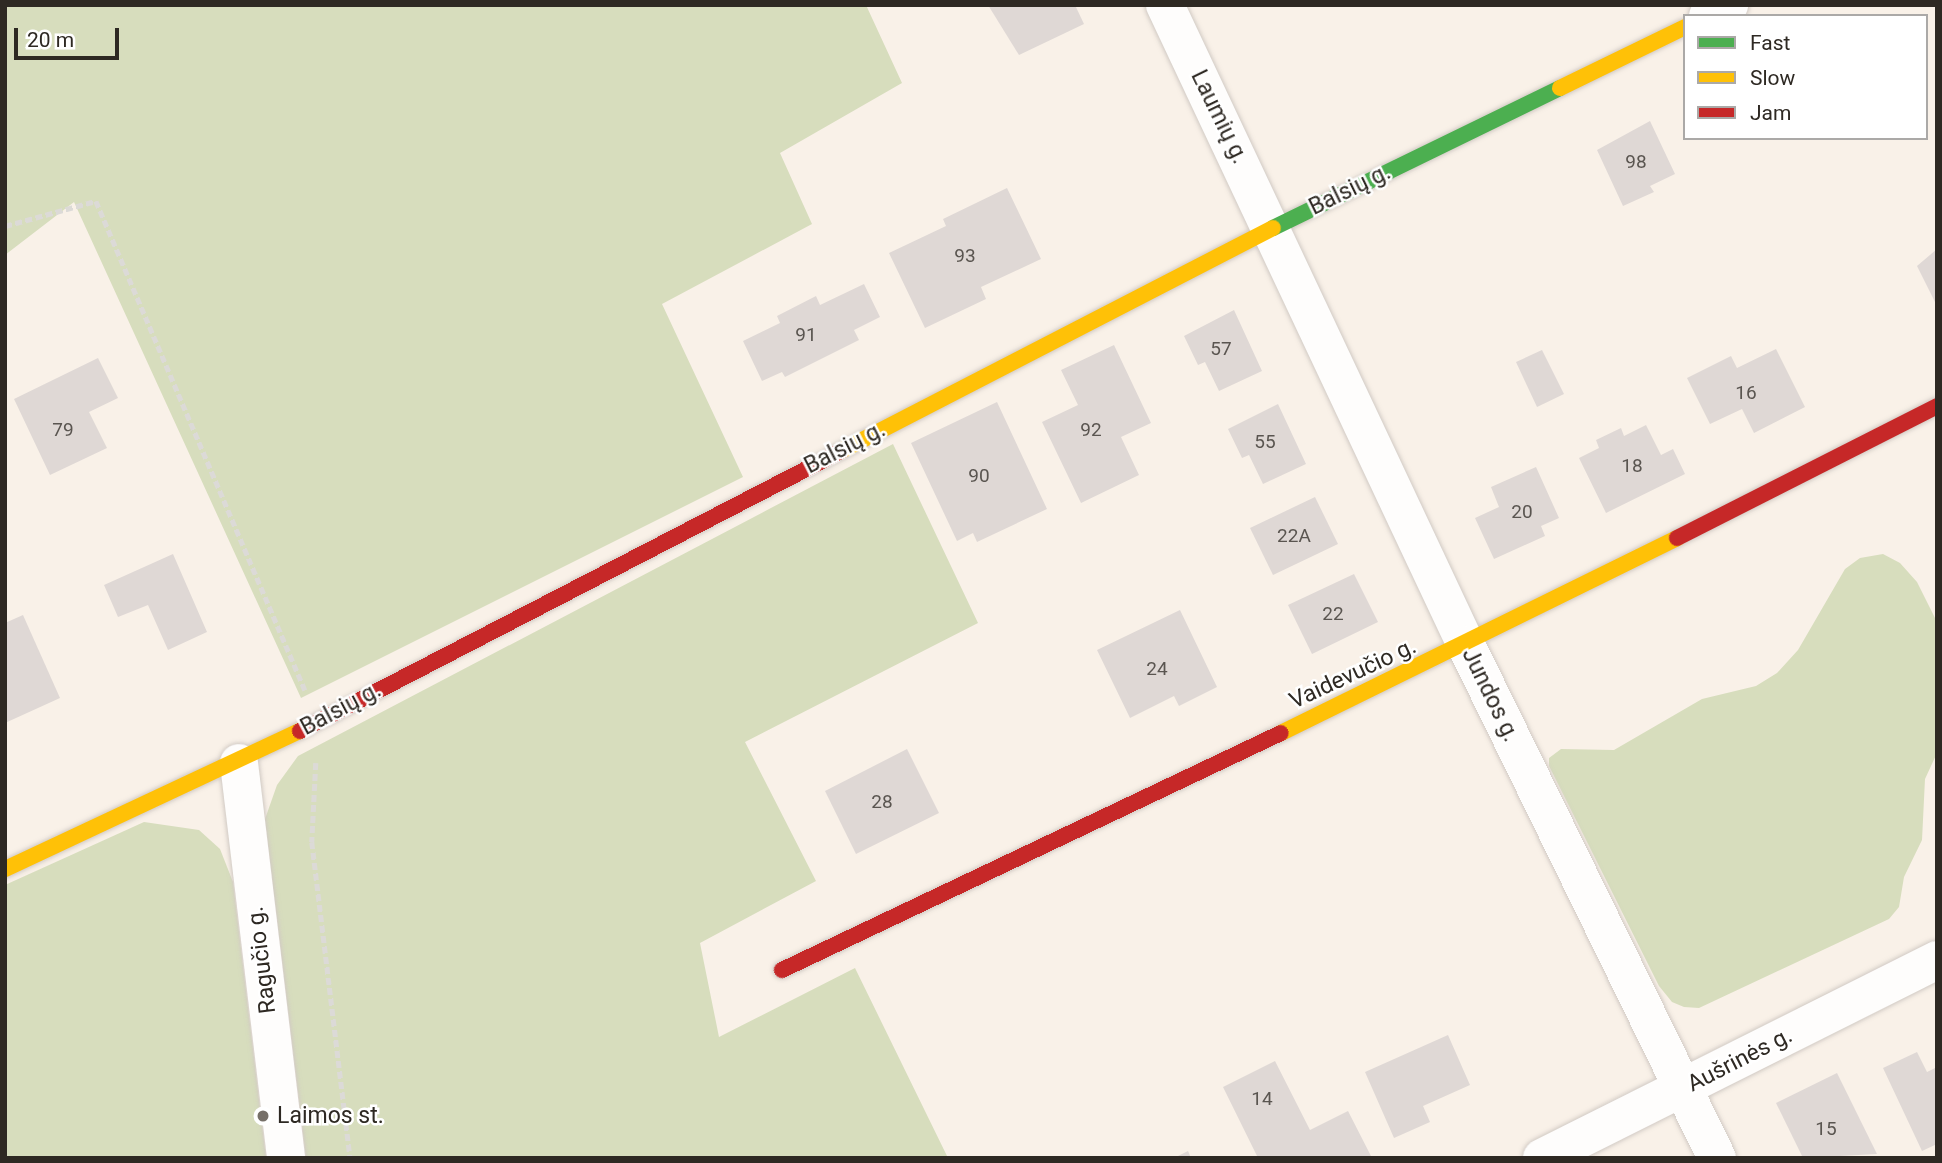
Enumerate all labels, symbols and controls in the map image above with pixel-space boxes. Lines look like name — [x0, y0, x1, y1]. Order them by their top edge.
scale bar — [18, 14, 122, 58]
legend — [1683, 14, 1928, 140]
text: 20 m — [27, 28, 74, 52]
text: Fast — [1750, 31, 1790, 55]
street label: Laumių g. — [1185, 66, 1253, 168]
text: Slow — [1750, 66, 1795, 90]
text: Jam — [1750, 101, 1791, 125]
house number: 98 — [1625, 151, 1647, 173]
street label: Balsių g. — [1305, 158, 1395, 222]
house number: 93 — [954, 245, 976, 267]
house number: 91 — [795, 324, 817, 346]
house number: 57 — [1210, 338, 1232, 360]
house number: 16 — [1735, 382, 1757, 404]
street label: Balsių g. — [800, 416, 890, 480]
house number: 79 — [52, 419, 74, 441]
house number: 92 — [1080, 419, 1102, 441]
house number: 55 — [1254, 431, 1276, 453]
house number: 18 — [1621, 455, 1643, 477]
house number: 90 — [968, 465, 990, 487]
house number: 20 — [1511, 501, 1533, 523]
house number: 22A — [1277, 525, 1311, 547]
house number: 22 — [1322, 603, 1344, 625]
street label: Vaidevučio g. — [1285, 633, 1421, 715]
street label: Jundos g. — [1456, 644, 1524, 746]
house number: 24 — [1146, 658, 1168, 680]
street label: Balsių g. — [296, 676, 386, 742]
house number: 28 — [871, 791, 893, 813]
street label: Ragučio g. — [242, 905, 282, 1015]
street label: Aušrinės g. — [1683, 1022, 1797, 1098]
house number: 14 — [1251, 1088, 1273, 1110]
place label: Laimos st. — [277, 1102, 384, 1130]
marker: Laimos st. — [255, 1108, 271, 1124]
house number: 15 — [1815, 1118, 1837, 1140]

